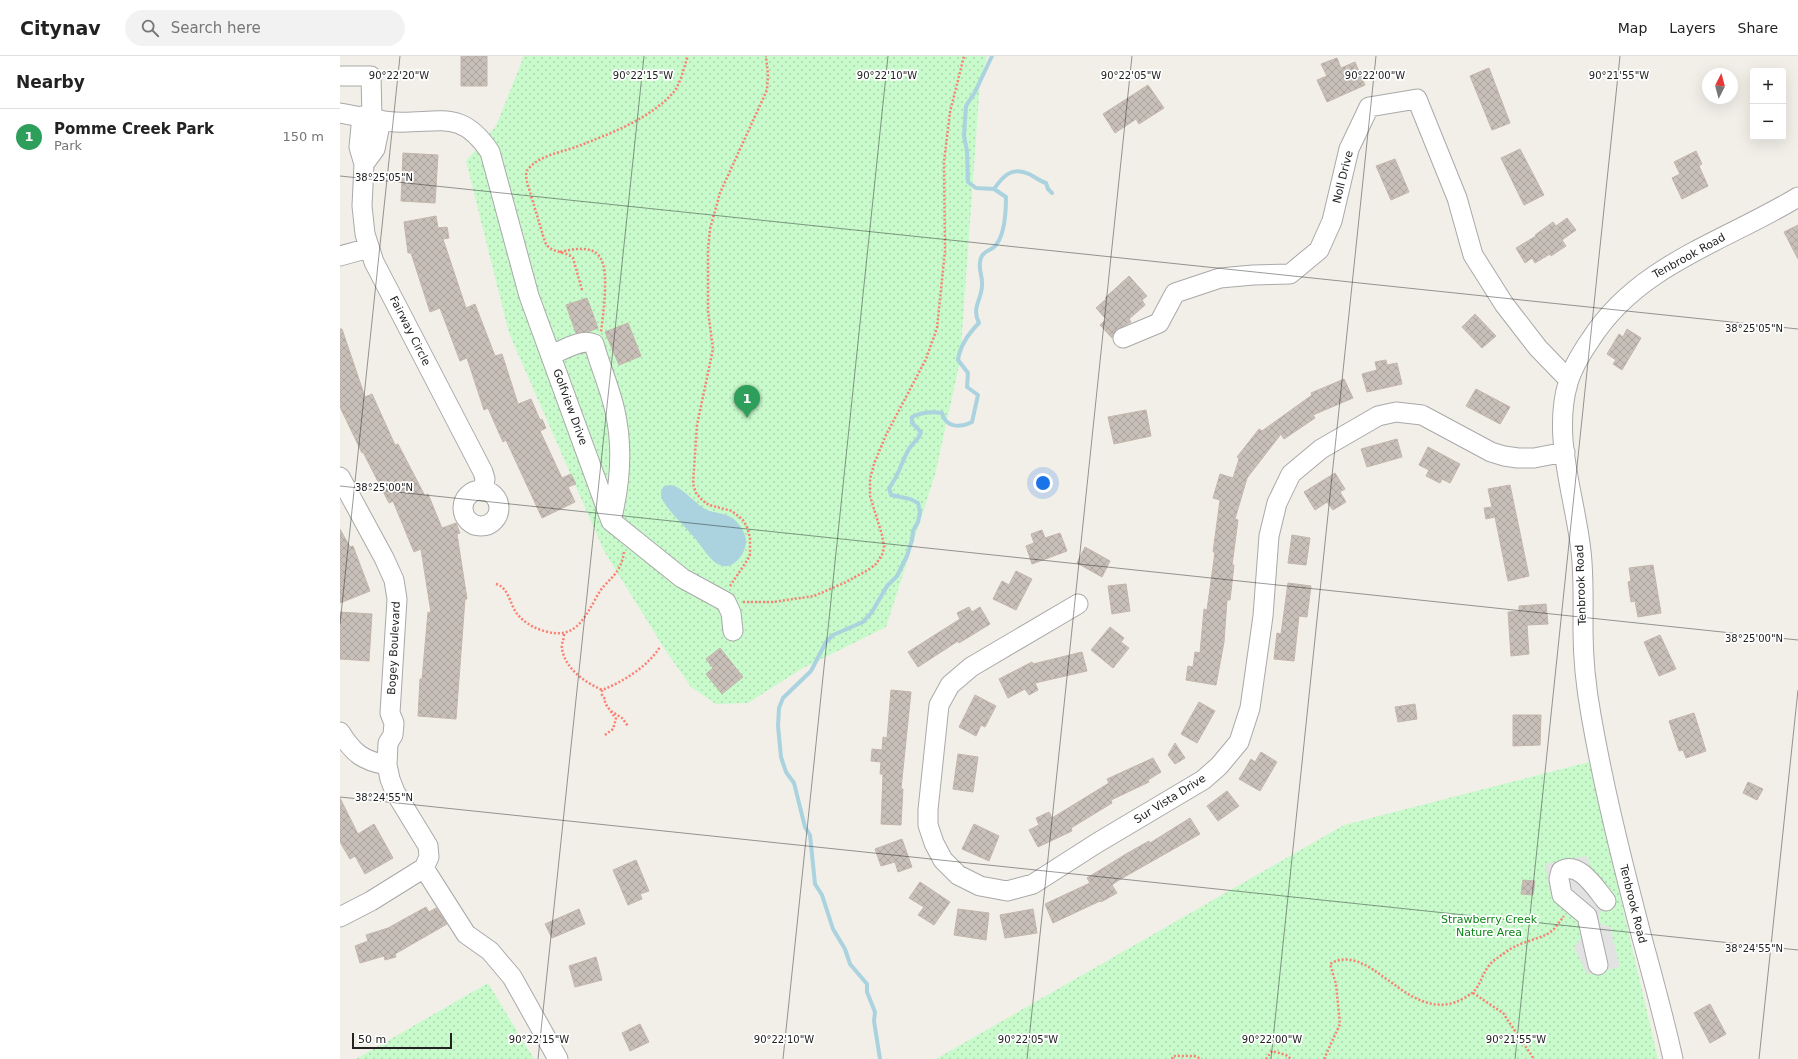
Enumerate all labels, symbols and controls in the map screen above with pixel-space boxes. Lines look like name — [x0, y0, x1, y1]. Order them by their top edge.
search box — [125, 10, 405, 46]
text: Citynav — [20, 17, 101, 39]
icon: search — [139, 17, 161, 39]
text: Search here — [171, 19, 261, 37]
text: Map — [1618, 20, 1647, 36]
text: Layers — [1669, 20, 1716, 36]
text: Share — [1738, 20, 1778, 36]
north arrow — [1702, 68, 1738, 104]
map controls — [1750, 68, 1786, 140]
button: + — [1750, 68, 1786, 104]
text: 90°22'20"W — [369, 70, 429, 81]
text: 90°22'15"W — [613, 70, 673, 81]
text: 90°22'10"W — [857, 70, 917, 81]
text: 90°22'05"W — [1101, 70, 1161, 81]
text: 90°22'00"W — [1345, 70, 1405, 81]
text: 90°21'55"W — [1589, 70, 1649, 81]
text: Nearby — [16, 72, 85, 92]
button: − — [1750, 104, 1786, 140]
text: Pomme Creek Park — [54, 120, 214, 138]
text: 1 — [24, 129, 34, 144]
text: 150 m — [282, 129, 324, 144]
text: Park — [54, 138, 82, 153]
street label: Noll Drive — [1330, 149, 1356, 205]
text: 38°25'05"N — [355, 172, 413, 183]
street label: Tenbrook Road — [1650, 231, 1727, 282]
street label: Fairway Circle — [387, 294, 433, 368]
text: 38°25'05"N — [1725, 323, 1783, 334]
street label: Golfview Drive — [550, 367, 590, 447]
pin: 1 — [734, 385, 760, 418]
your location — [1033, 473, 1053, 493]
text: 38°25'00"N — [355, 482, 413, 493]
street label: Tenbrook Road — [1573, 544, 1589, 627]
street label: Bogey Boulevard — [385, 601, 403, 695]
text: 38°25'00"N — [1725, 633, 1783, 644]
street label: Sur Vista Drive — [1132, 772, 1208, 826]
text: 38°24'55"N — [355, 792, 413, 803]
street label: Tenbrook Road — [1617, 862, 1649, 945]
park label: Strawberry Creek Nature Area — [1441, 913, 1538, 939]
text: 38°24'55"N — [1725, 943, 1783, 954]
scale bar — [352, 1031, 452, 1050]
text: 50 m — [358, 1033, 386, 1046]
text: 90°22'15"W — [509, 1034, 569, 1045]
text: 90°22'10"W — [754, 1034, 814, 1045]
text: 90°22'05"W — [998, 1034, 1058, 1045]
text: 90°22'00"W — [1242, 1034, 1302, 1045]
text: 90°21'55"W — [1486, 1034, 1546, 1045]

